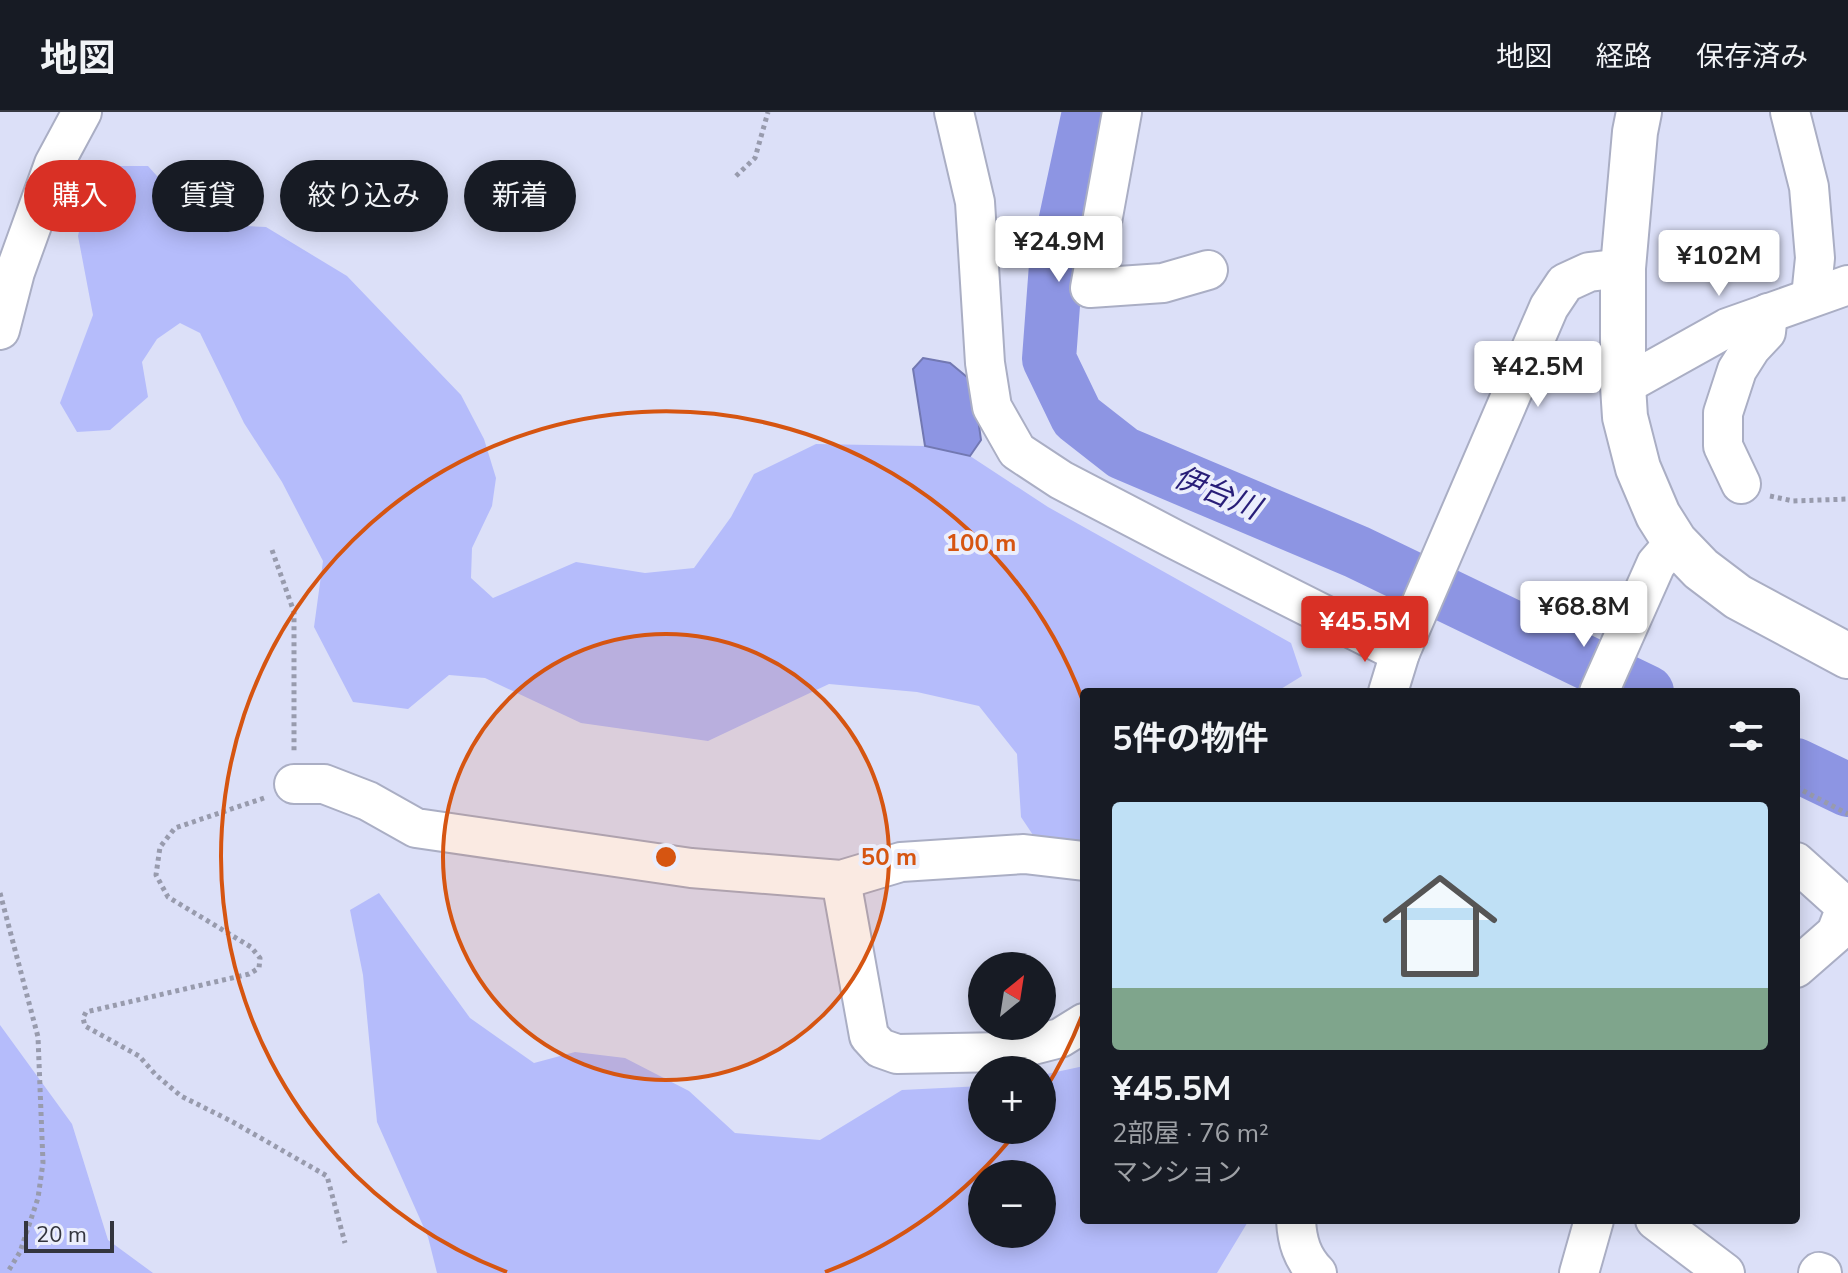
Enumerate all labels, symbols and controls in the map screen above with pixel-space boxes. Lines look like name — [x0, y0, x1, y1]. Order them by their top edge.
text: 地図 — [40, 33, 116, 84]
text: 地図 — [1496, 38, 1552, 76]
text: 経路 — [1596, 38, 1652, 76]
text: 保存済み — [1696, 38, 1808, 76]
chip: 購入 — [24, 160, 136, 232]
chip: 賃貸 — [152, 160, 264, 232]
chip: 絞り込み — [280, 160, 448, 232]
chip: 新着 — [464, 160, 576, 232]
pin: ¥24.9M — [994, 216, 1124, 284]
text: ¥24.9M — [1013, 224, 1105, 259]
pin: ¥102M — [1663, 230, 1775, 298]
text: ¥102M — [1677, 238, 1761, 273]
pin: ¥42.5M — [1473, 341, 1603, 409]
text: ¥42.5M — [1492, 349, 1584, 384]
water label: 伊台川 — [1168, 457, 1269, 531]
text: 100 m — [946, 527, 1016, 559]
pin: ¥68.8M — [1519, 581, 1649, 649]
text: ¥68.8M — [1538, 589, 1630, 624]
pin: ¥45.5M — [1300, 596, 1430, 664]
text: ¥45.5M — [1319, 604, 1411, 639]
icon: filters — [1724, 714, 1768, 758]
text: 5件の物件 — [1112, 716, 1268, 762]
text: 50 m — [861, 841, 917, 873]
centre of rings — [652, 843, 680, 871]
icon: home — [1368, 854, 1512, 998]
north arrow — [968, 952, 1056, 1040]
map controls — [968, 952, 1056, 1248]
button: + — [968, 1056, 1056, 1144]
text: ¥45.5M — [1112, 1066, 1232, 1112]
text: 2部屋 · 76 m² — [1112, 1116, 1269, 1151]
text: マンション — [1112, 1155, 1242, 1190]
button: − — [968, 1160, 1056, 1248]
scale bar — [24, 1217, 114, 1253]
text: 20 m — [36, 1220, 87, 1250]

